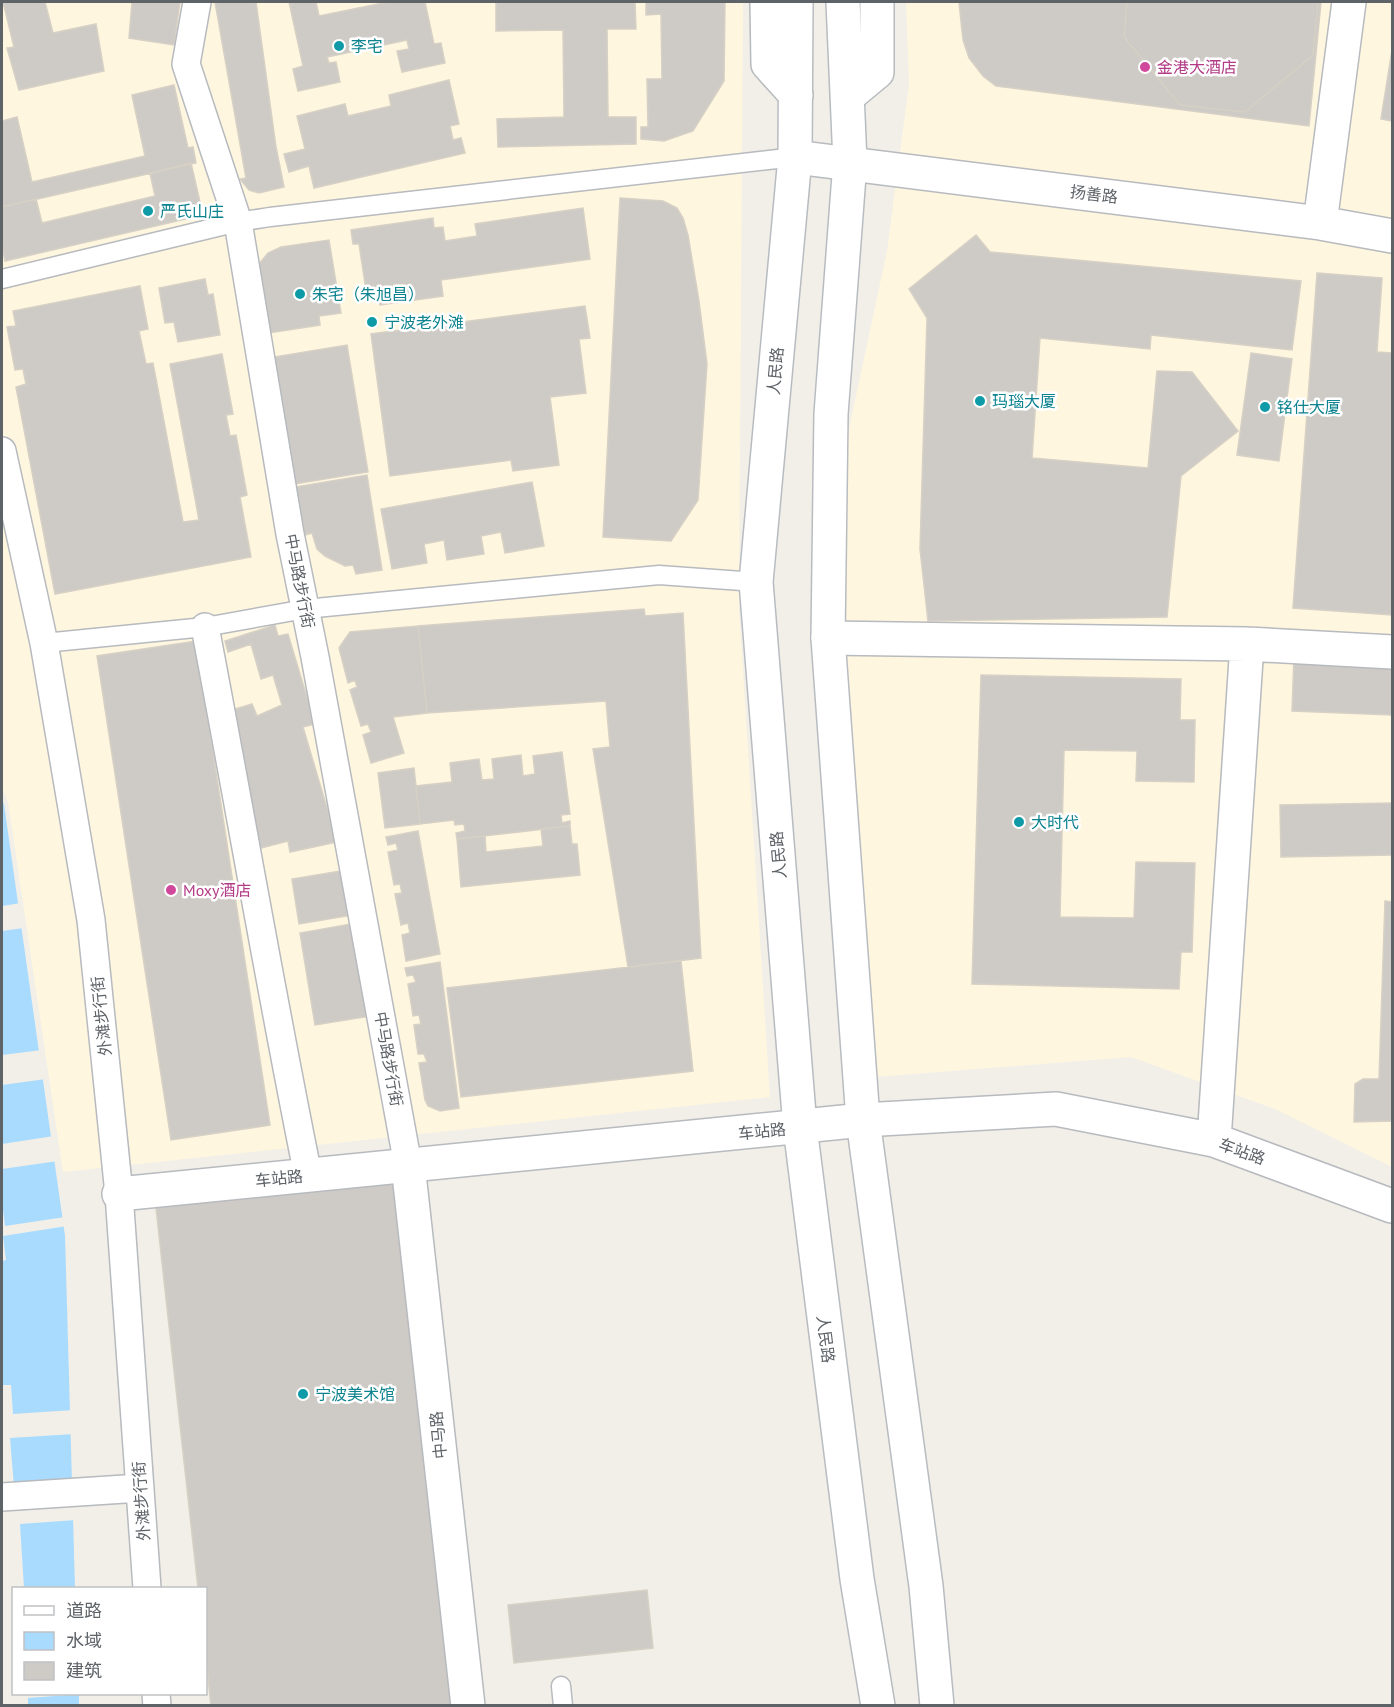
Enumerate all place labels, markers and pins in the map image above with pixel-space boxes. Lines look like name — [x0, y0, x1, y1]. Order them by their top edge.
place label: 李宅 — [351, 36, 383, 56]
marker: 李宅 — [332, 39, 346, 53]
place label: 金港大酒店 — [1157, 57, 1237, 77]
marker: 金港大酒店 — [1138, 60, 1152, 74]
place label: 严氏山庄 — [160, 201, 224, 221]
marker: 严氏山庄 — [141, 204, 155, 218]
place label: 朱宅（朱旭昌） — [312, 284, 424, 304]
marker: 朱宅（朱旭昌） — [293, 287, 307, 301]
place label: 宁波老外滩 — [384, 312, 464, 332]
marker: 宁波老外滩 — [365, 315, 379, 329]
place label: 玛瑙大厦 — [992, 391, 1056, 411]
marker: 玛瑙大厦 — [973, 394, 987, 408]
place label: 铭仕大厦 — [1277, 397, 1341, 417]
marker: 铭仕大厦 — [1258, 400, 1272, 414]
place label: 大时代 — [1031, 812, 1079, 832]
marker: 大时代 — [1012, 815, 1026, 829]
place label: Moxy酒店 — [183, 880, 251, 900]
marker: Moxy酒店 — [164, 883, 178, 897]
place label: 宁波美术馆 — [315, 1384, 395, 1404]
marker: 宁波美术馆 — [296, 1387, 310, 1401]

